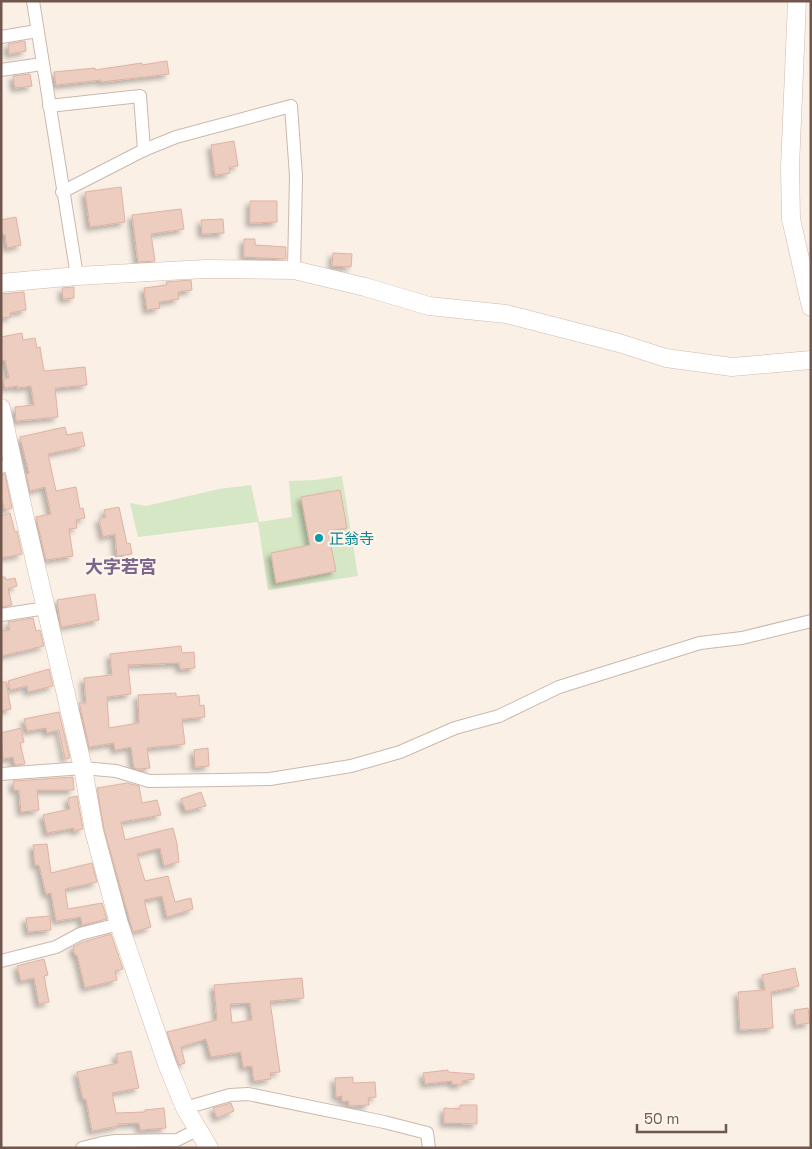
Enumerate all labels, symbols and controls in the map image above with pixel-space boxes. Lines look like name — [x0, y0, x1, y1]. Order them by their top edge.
place label: 正翁寺 — [329, 529, 374, 548]
marker: 正翁寺 — [313, 532, 325, 544]
district label: 大字若宮 — [85, 555, 157, 578]
scale bar — [637, 1102, 726, 1134]
text: 50 m — [644, 1109, 679, 1128]

